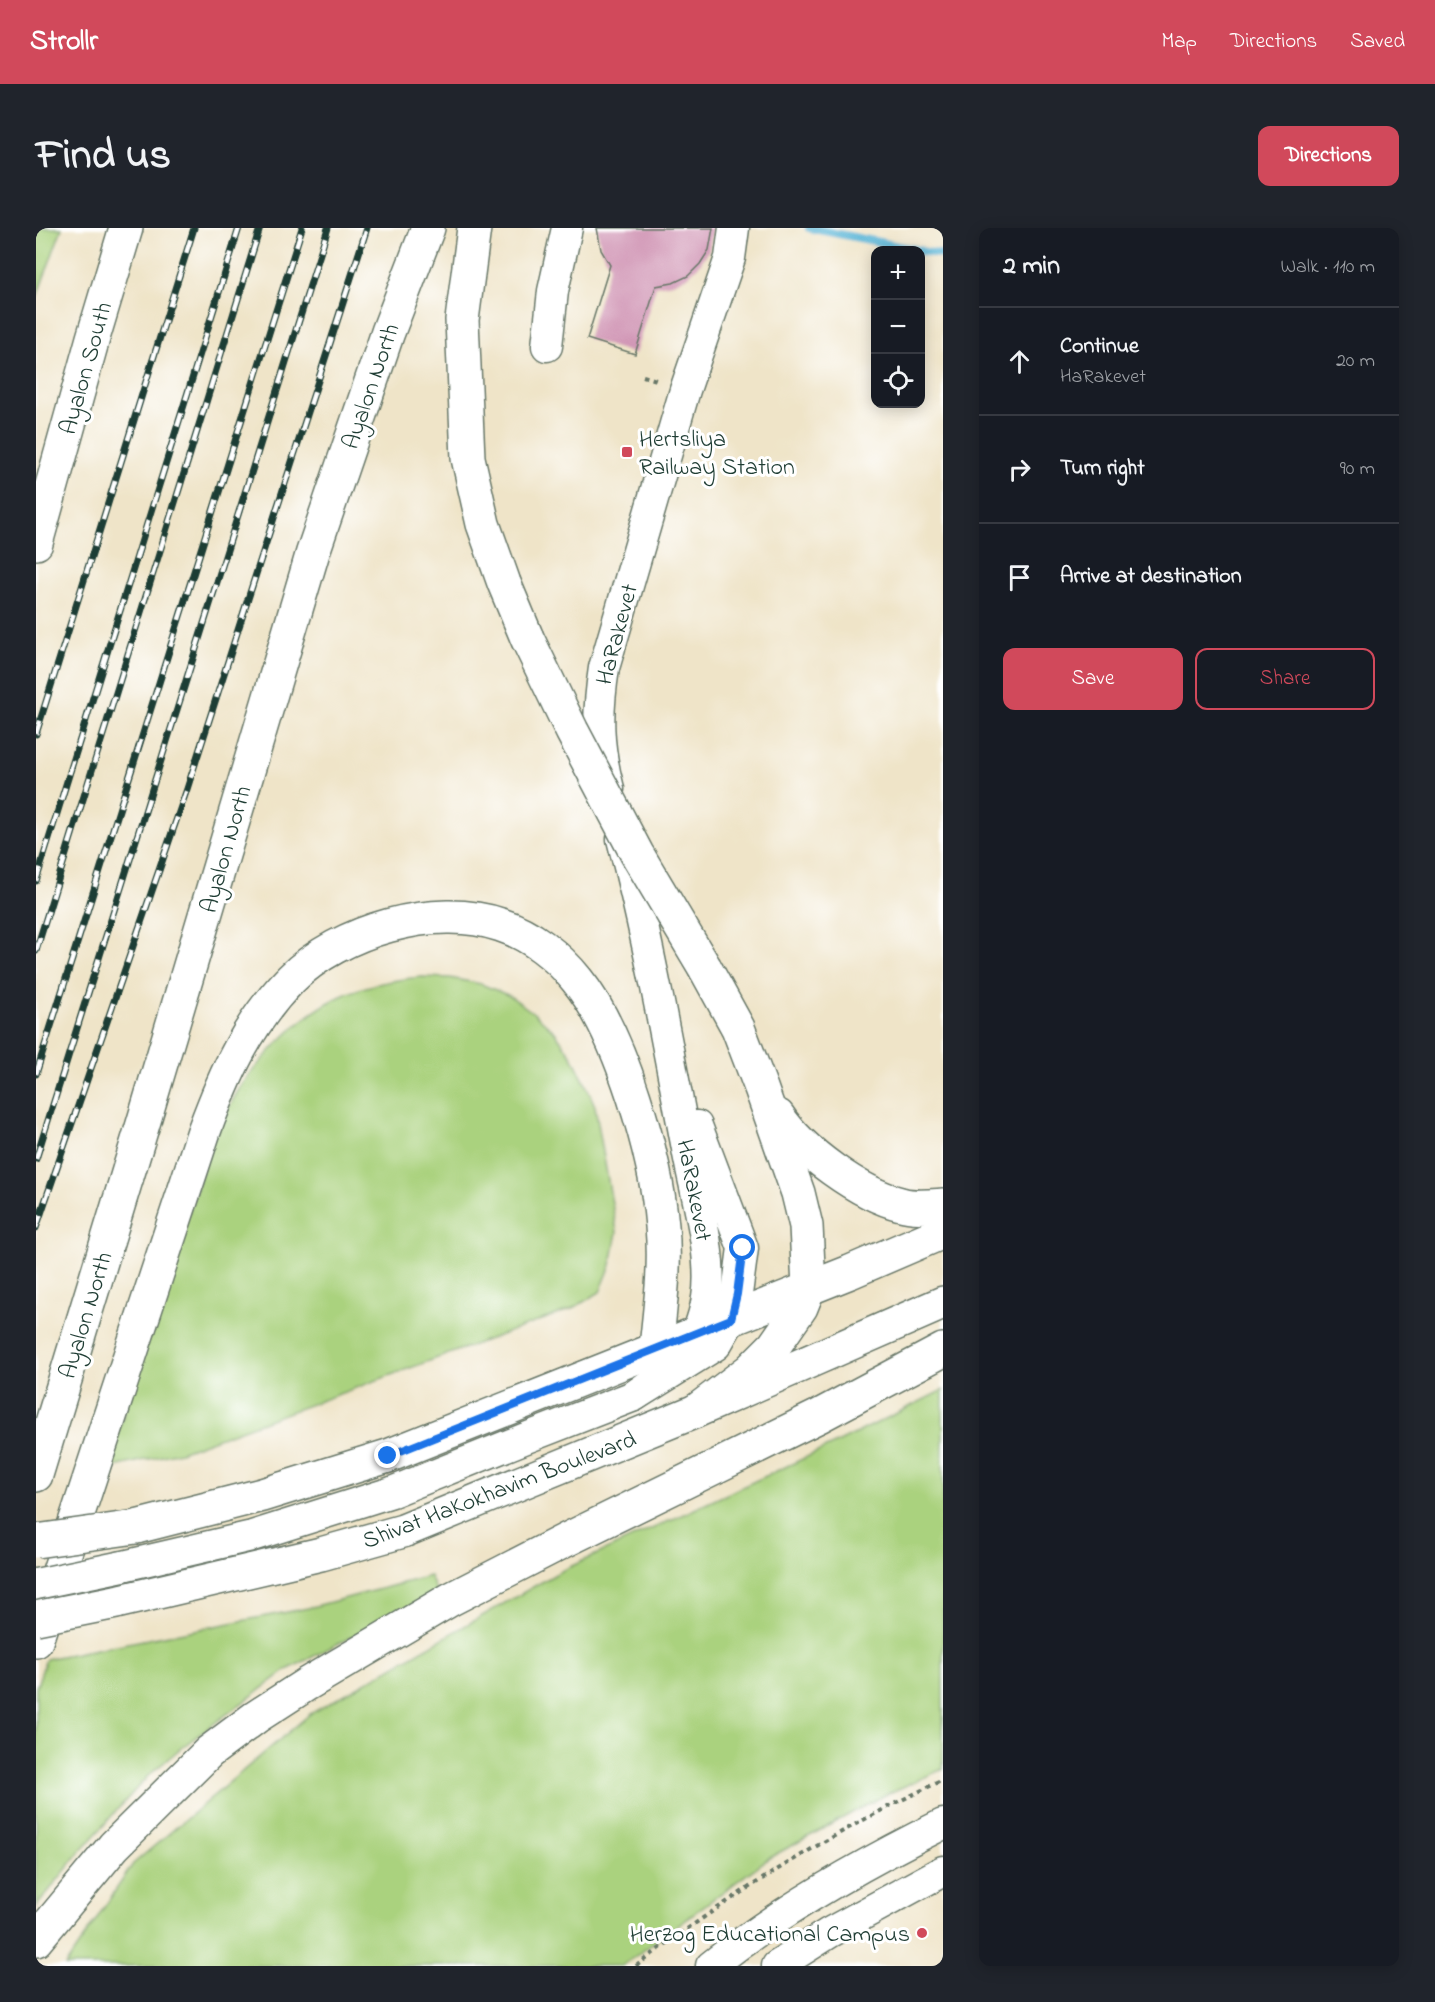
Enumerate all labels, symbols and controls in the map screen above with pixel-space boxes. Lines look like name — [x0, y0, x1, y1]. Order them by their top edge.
text: Strollr — [30, 22, 98, 63]
text: Map — [1161, 27, 1197, 57]
text: Directions — [1230, 27, 1317, 57]
text: Saved — [1350, 27, 1405, 57]
text: Find us — [36, 126, 171, 187]
button: Directions — [1258, 126, 1399, 186]
map controls — [871, 246, 925, 408]
button: + — [871, 246, 925, 300]
text: 2 min — [1003, 248, 1060, 286]
text: Walk · 110 m — [1280, 253, 1375, 282]
street label: Ayalon South — [52, 298, 124, 439]
button: − — [871, 300, 925, 354]
street label: Ayalon North — [334, 319, 411, 455]
text: Continue — [1060, 331, 1139, 363]
icon: ahead — [1003, 345, 1036, 378]
text: 20 m — [1336, 347, 1375, 376]
button: locate — [871, 354, 925, 408]
text: HaRakevet — [1060, 363, 1146, 392]
place label: Hertsliya Railway Station — [639, 423, 795, 487]
marker: Hertsliya Railway Station — [620, 445, 634, 459]
icon: right — [1003, 453, 1036, 486]
text: Turn right — [1060, 453, 1145, 485]
text: 90 m — [1340, 455, 1375, 484]
icon: arrive — [1003, 561, 1036, 594]
text: Arrive at destination — [1060, 561, 1242, 593]
street label: HaRakevet — [588, 580, 649, 689]
button: Save — [1003, 648, 1183, 710]
button: Share — [1195, 648, 1375, 710]
street label: Ayalon North — [193, 782, 263, 918]
street label: HaRakevet — [666, 1136, 720, 1244]
route start — [729, 1234, 755, 1260]
street label: Ayalon North — [52, 1248, 124, 1384]
street label: Shivat HaKokhavim Boulevard — [358, 1423, 642, 1560]
route end — [374, 1442, 400, 1468]
place label: Herzog Educational Campus — [630, 1918, 910, 1953]
marker: Herzog Educational Campus — [915, 1926, 929, 1940]

